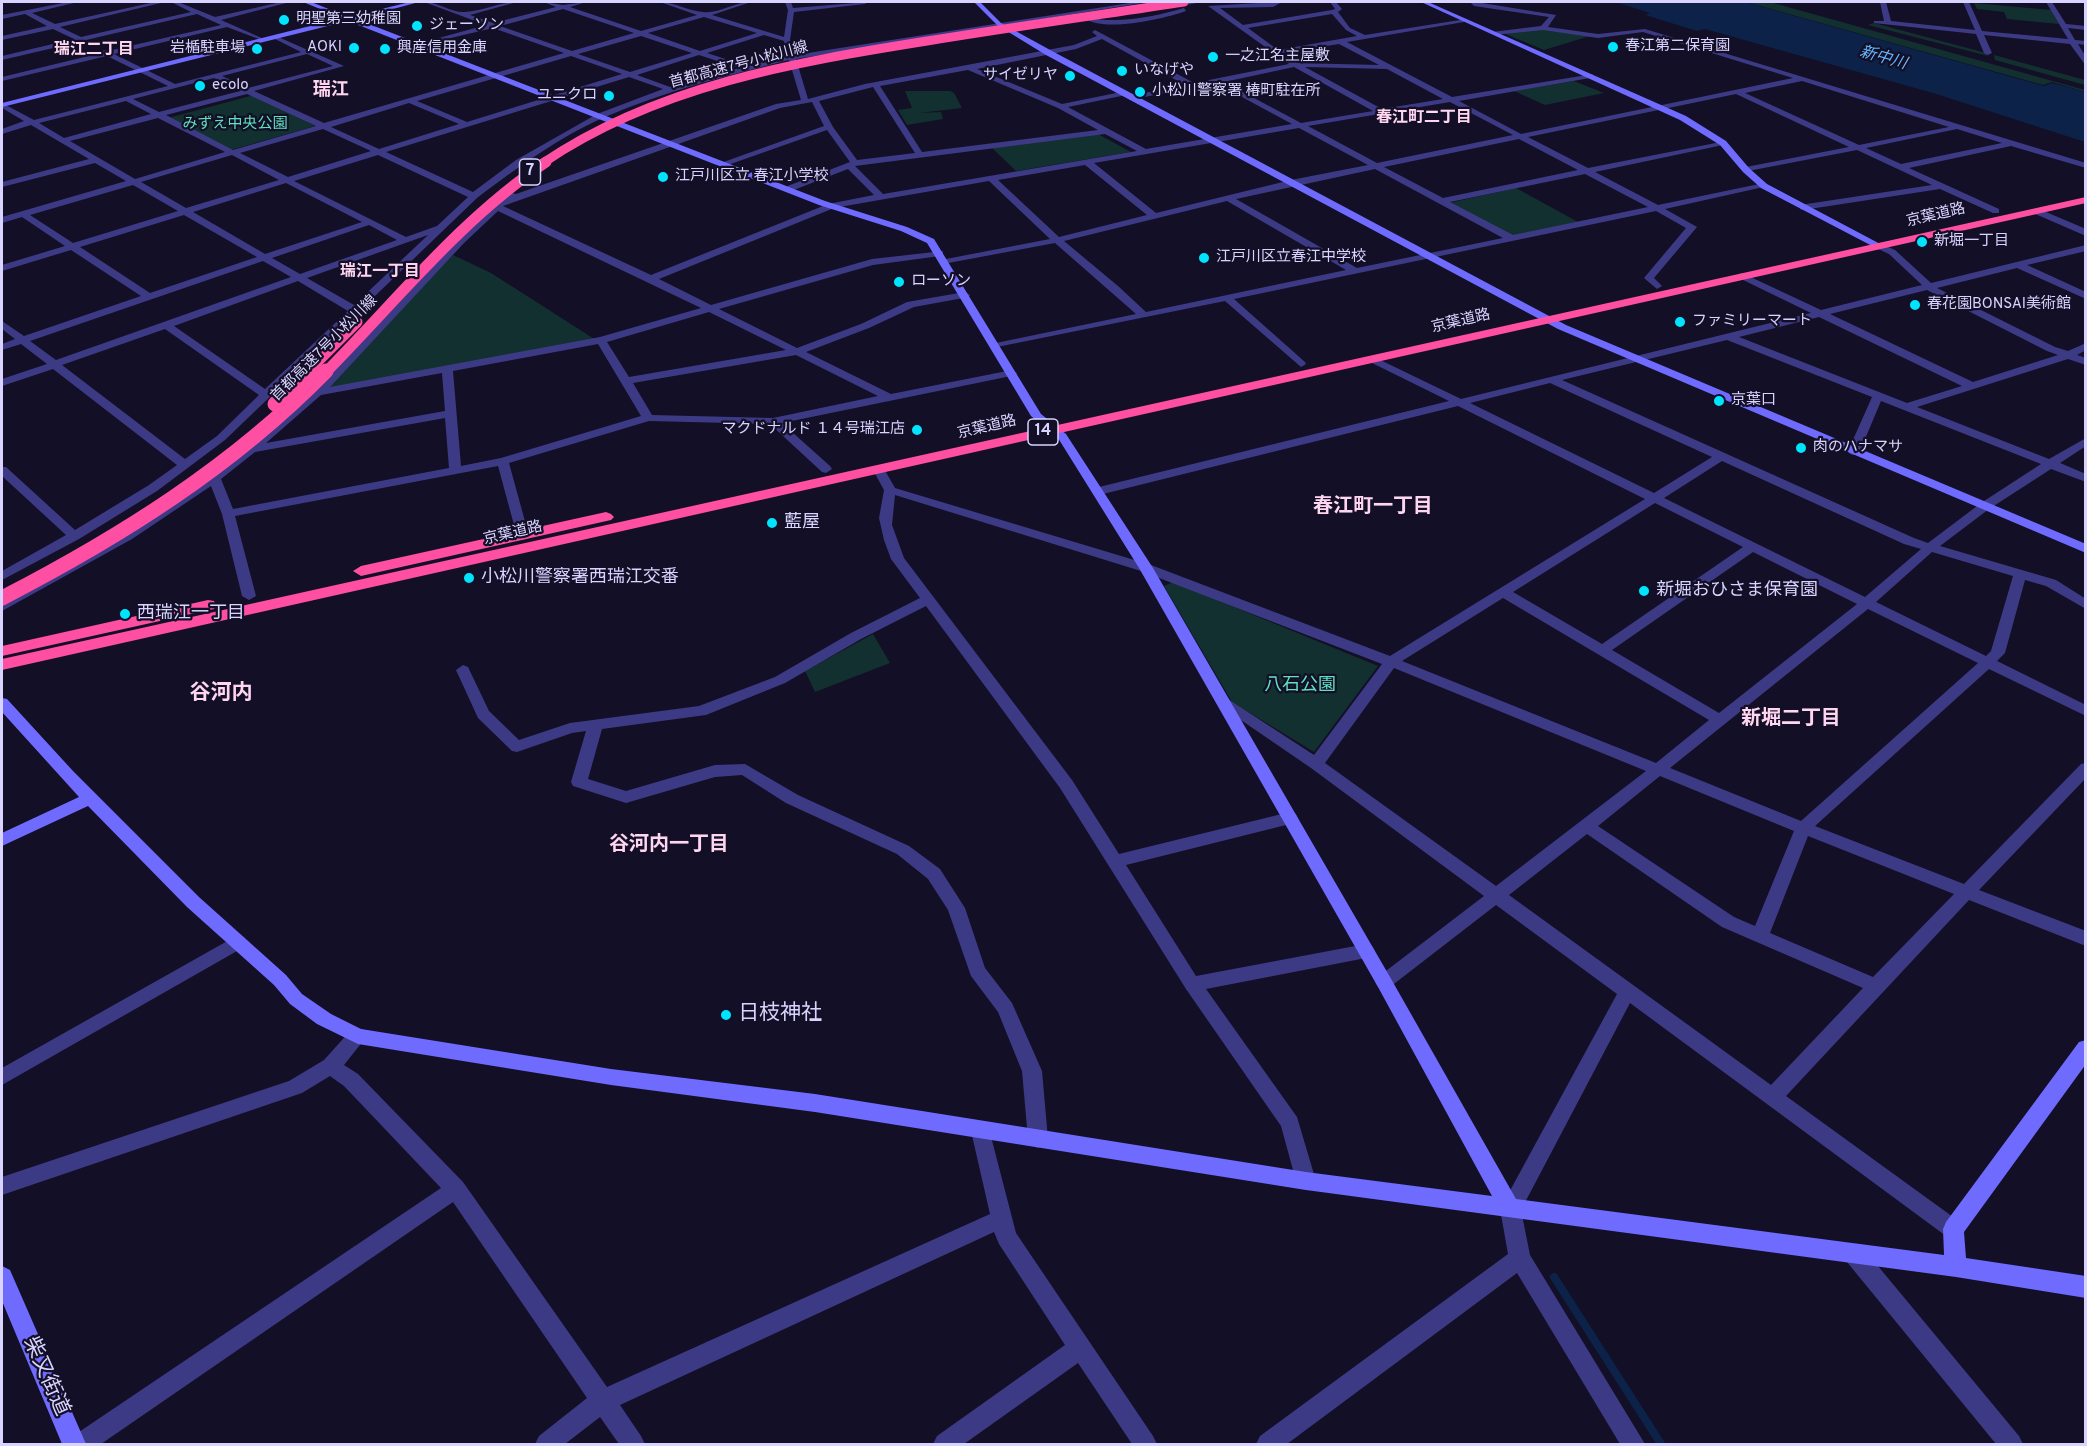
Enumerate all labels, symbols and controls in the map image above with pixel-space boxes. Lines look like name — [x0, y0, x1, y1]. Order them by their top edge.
place label: 明聖第三幼稚園 — [296, 11, 401, 29]
marker: 明聖第三幼稚園 — [277, 13, 291, 27]
place label: ジェーソン — [429, 17, 504, 35]
marker: ジェーソン — [410, 19, 424, 33]
place label: 春江第二保育園 — [1625, 38, 1730, 56]
place label: AOKI — [307, 39, 342, 57]
street label: 首都高速7号小松川線 — [668, 39, 810, 93]
place label: 岩楯駐車場 — [170, 40, 245, 58]
place label: 興産信用金庫 — [397, 40, 487, 58]
marker: 春江第二保育園 — [1606, 40, 1620, 54]
district label: 瑞江二丁目 — [54, 41, 134, 61]
marker: AOKI — [347, 41, 361, 55]
marker: 岩楯駐車場 — [250, 42, 264, 56]
marker: 興産信用金庫 — [378, 42, 392, 56]
water label: 新中川 — [1857, 43, 1909, 75]
place label: 一之江名主屋敷 — [1225, 48, 1330, 66]
marker: 一之江名主屋敷 — [1206, 50, 1220, 64]
place label: いなげや — [1134, 62, 1194, 80]
marker: いなげや — [1115, 64, 1129, 78]
place label: サイゼリヤ — [983, 67, 1058, 85]
marker: サイゼリヤ — [1063, 69, 1077, 83]
place label: ecolo — [212, 77, 249, 95]
marker: ecolo — [193, 79, 207, 93]
district label: 瑞江 — [313, 80, 349, 102]
place label: 小松川警察署 椿町駐在所 — [1152, 83, 1321, 101]
marker: 小松川警察署 椿町駐在所 — [1133, 85, 1147, 99]
place label: ユニクロ — [537, 87, 597, 105]
marker: ユニクロ — [602, 89, 616, 103]
district label: 春江町二丁目 — [1376, 109, 1472, 129]
park label: みずえ中央公園 — [183, 116, 287, 134]
road number: 7 — [520, 159, 540, 185]
place label: 江戸川区立 春江小学校 — [675, 168, 829, 186]
marker: 江戸川区立 春江小学校 — [656, 170, 670, 184]
street label: 京葉道路 — [1905, 200, 1967, 232]
place label: 新堀一丁目 — [1934, 233, 2009, 251]
marker: 新堀一丁目 — [1915, 235, 1929, 249]
place label: 江戸川区立春江中学校 — [1216, 249, 1366, 267]
marker: 江戸川区立春江中学校 — [1197, 251, 1211, 265]
district label: 瑞江一丁目 — [340, 263, 420, 283]
place label: ローソン — [911, 273, 971, 291]
marker: ローソン — [892, 275, 906, 289]
street label: 首都高速7号小松川線 — [268, 292, 382, 406]
place label: 春花園BONSAI美術館 — [1927, 296, 2071, 314]
marker: 春花園BONSAI美術館 — [1908, 298, 1922, 312]
street label: 京葉道路 — [1430, 306, 1492, 338]
place label: ファミリーマート — [1692, 313, 1812, 331]
marker: ファミリーマート — [1673, 315, 1687, 329]
place label: 京葉口 — [1731, 392, 1776, 410]
marker: 京葉口 — [1712, 394, 1726, 408]
street label: 京葉道路 — [956, 412, 1018, 444]
road number: 14 — [1028, 419, 1058, 445]
place label: マクドナルド １４号瑞江店 — [721, 421, 905, 439]
marker: マクドナルド １４号瑞江店 — [910, 423, 924, 437]
place label: 肉のハナマサ — [1813, 439, 1903, 457]
marker: 肉のハナマサ — [1794, 441, 1808, 455]
district label: 春江町一丁目 — [1313, 496, 1433, 520]
place label: 藍屋 — [784, 512, 820, 534]
marker: 藍屋 — [765, 516, 779, 530]
street label: 京葉道路 — [482, 518, 544, 550]
place label: 小松川警察署西瑞江交番 — [481, 567, 679, 589]
marker: 小松川警察署西瑞江交番 — [462, 571, 476, 585]
place label: 新堀おひさま保育園 — [1656, 580, 1818, 602]
marker: 新堀おひさま保育園 — [1637, 584, 1651, 598]
place label: 西瑞江一丁目 — [137, 603, 245, 625]
marker: 西瑞江一丁目 — [118, 607, 132, 621]
park label: 八石公園 — [1264, 675, 1336, 697]
district label: 谷河内 — [190, 682, 252, 708]
district label: 新堀二丁目 — [1741, 708, 1841, 732]
district label: 谷河内一丁目 — [609, 834, 729, 858]
place label: 日枝神社 — [738, 1002, 822, 1028]
marker: 日枝神社 — [719, 1008, 733, 1022]
street label: 柴又街道 — [16, 1334, 74, 1420]

